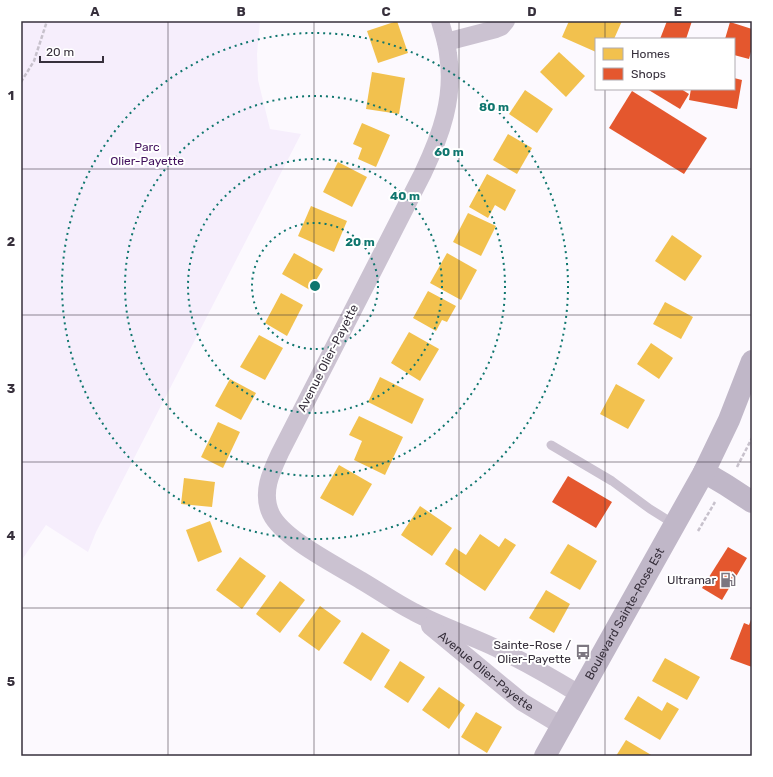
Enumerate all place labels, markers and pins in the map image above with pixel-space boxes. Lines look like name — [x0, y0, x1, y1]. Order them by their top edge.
centre of rings — [308, 279, 322, 293]
fuel station icon: Ultramar — [719, 571, 737, 589]
place label: Ultramar — [667, 573, 716, 587]
place label: Sainte-Rose / Olier-Payette — [493, 638, 571, 666]
bus stop icon: Sainte-Rose / Olier-Payette — [574, 643, 592, 661]

